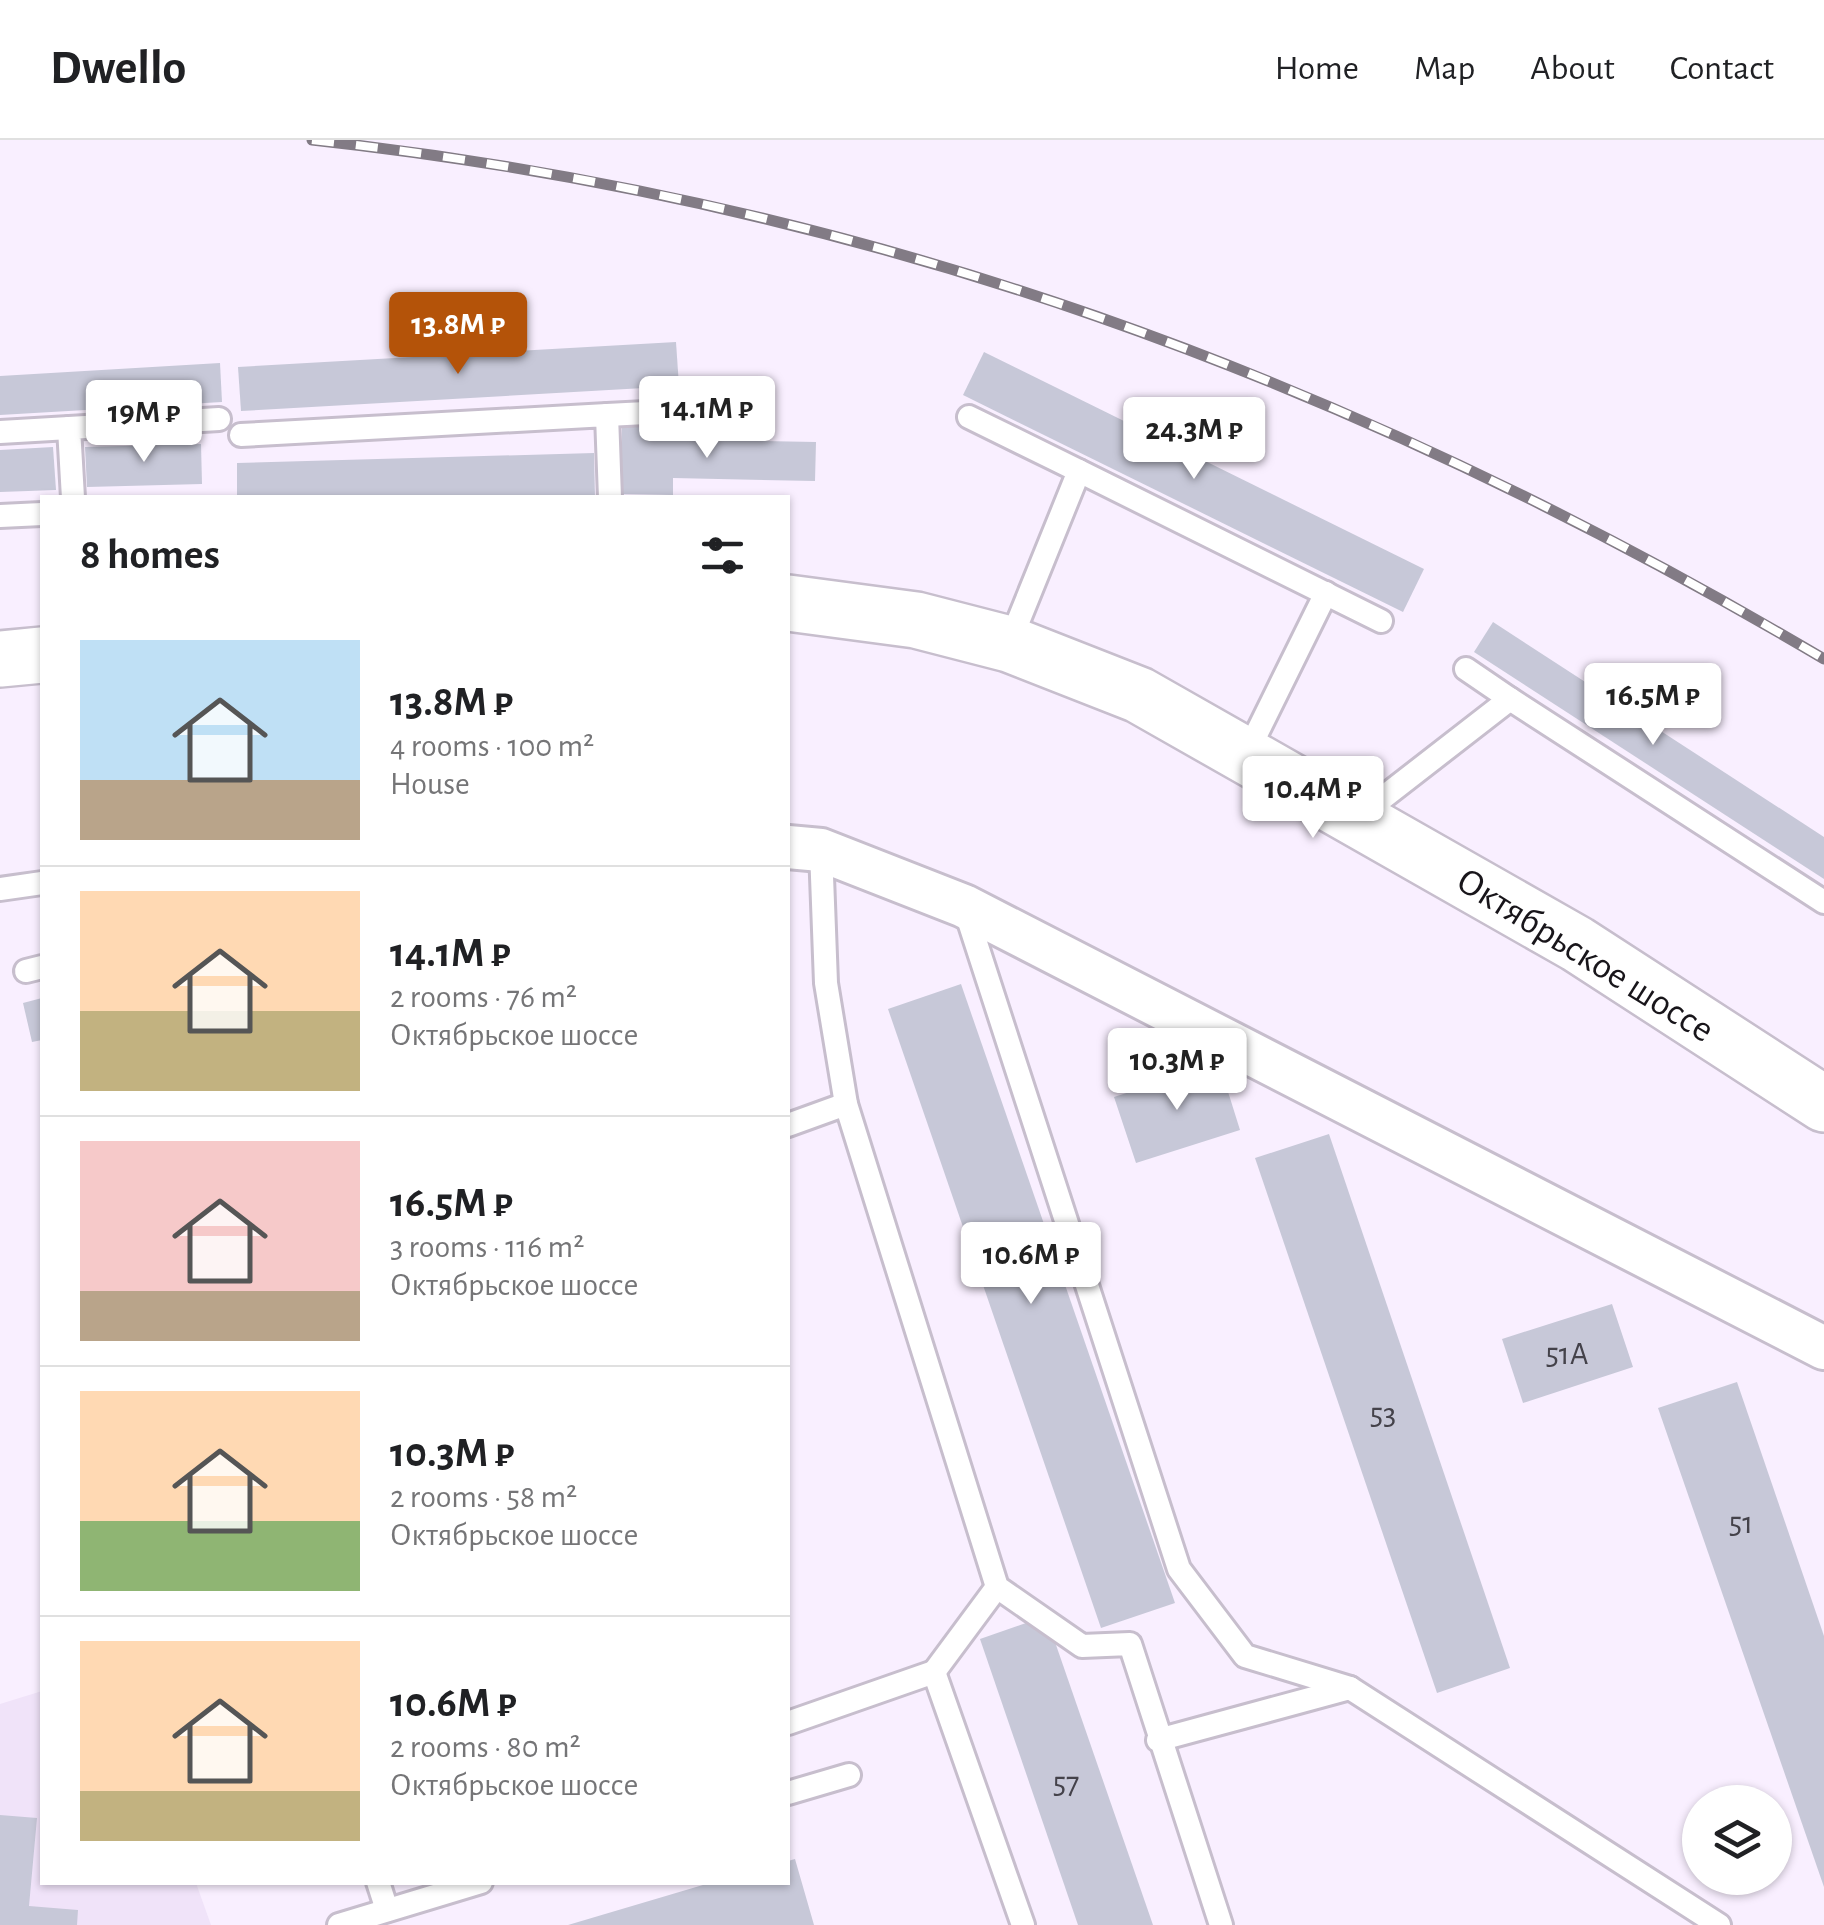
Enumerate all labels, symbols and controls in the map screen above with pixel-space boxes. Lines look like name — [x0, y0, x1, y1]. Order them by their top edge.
text: Dwello — [50, 45, 186, 93]
text: Home — [1275, 51, 1359, 86]
text: Map — [1414, 51, 1475, 86]
text: About — [1530, 51, 1615, 86]
text: Contact — [1670, 51, 1774, 86]
pin: 13.8M ₽ — [366, 292, 550, 377]
text: 13.8M ₽ — [411, 308, 505, 340]
pin: 14.1M ₽ — [615, 376, 799, 461]
pin: 19M ₽ — [74, 380, 214, 465]
text: 14.1M ₽ — [661, 392, 753, 424]
text: 19M ₽ — [108, 396, 180, 428]
pin: 24.3M ₽ — [1102, 397, 1286, 482]
text: 24.3M ₽ — [1145, 413, 1243, 445]
icon: filters — [695, 528, 750, 583]
text: 8 homes — [80, 534, 220, 576]
pin: 16.5M ₽ — [1561, 663, 1745, 748]
text: 16.5M ₽ — [1606, 679, 1700, 711]
icon: home — [160, 680, 280, 800]
text: 13.8M ₽ — [390, 681, 513, 723]
text: 4 rooms · 100 m² — [390, 730, 594, 762]
pin: 10.4M ₽ — [1221, 756, 1405, 841]
text: House — [390, 768, 470, 800]
text: 10.4M ₽ — [1265, 772, 1361, 804]
street label: Октябрьское шоссе — [1450, 861, 1720, 1050]
icon: home — [160, 931, 280, 1051]
text: 14.1M ₽ — [390, 932, 510, 974]
text: 2 rooms · 76 m² — [390, 981, 577, 1013]
text: Октябрьское шоссе — [390, 1019, 638, 1051]
pin: 10.3M ₽ — [1085, 1028, 1269, 1113]
text: 10.3M ₽ — [1130, 1044, 1224, 1076]
icon: home — [160, 1181, 280, 1301]
text: 16.5M ₽ — [390, 1182, 513, 1224]
pin: 10.6M ₽ — [939, 1222, 1123, 1307]
text: 3 rooms · 116 m² — [390, 1231, 584, 1263]
text: 10.6M ₽ — [983, 1238, 1079, 1270]
text: Октябрьское шоссе — [390, 1269, 638, 1301]
house number: 51А — [1545, 1338, 1589, 1370]
house number: 53 — [1370, 1398, 1396, 1430]
icon: home — [160, 1431, 280, 1551]
text: 10.3M ₽ — [390, 1432, 514, 1474]
text: 2 rooms · 58 m² — [390, 1481, 577, 1513]
house number: 51 — [1729, 1507, 1753, 1539]
text: Октябрьское шоссе — [390, 1519, 638, 1551]
icon: home — [160, 1681, 280, 1801]
text: 10.6M ₽ — [390, 1682, 516, 1724]
text: 2 rooms · 80 m² — [390, 1731, 581, 1763]
house number: 57 — [1053, 1767, 1079, 1799]
text: Октябрьское шоссе — [390, 1769, 638, 1801]
map controls — [1682, 1785, 1792, 1895]
button: layers — [1682, 1785, 1792, 1895]

